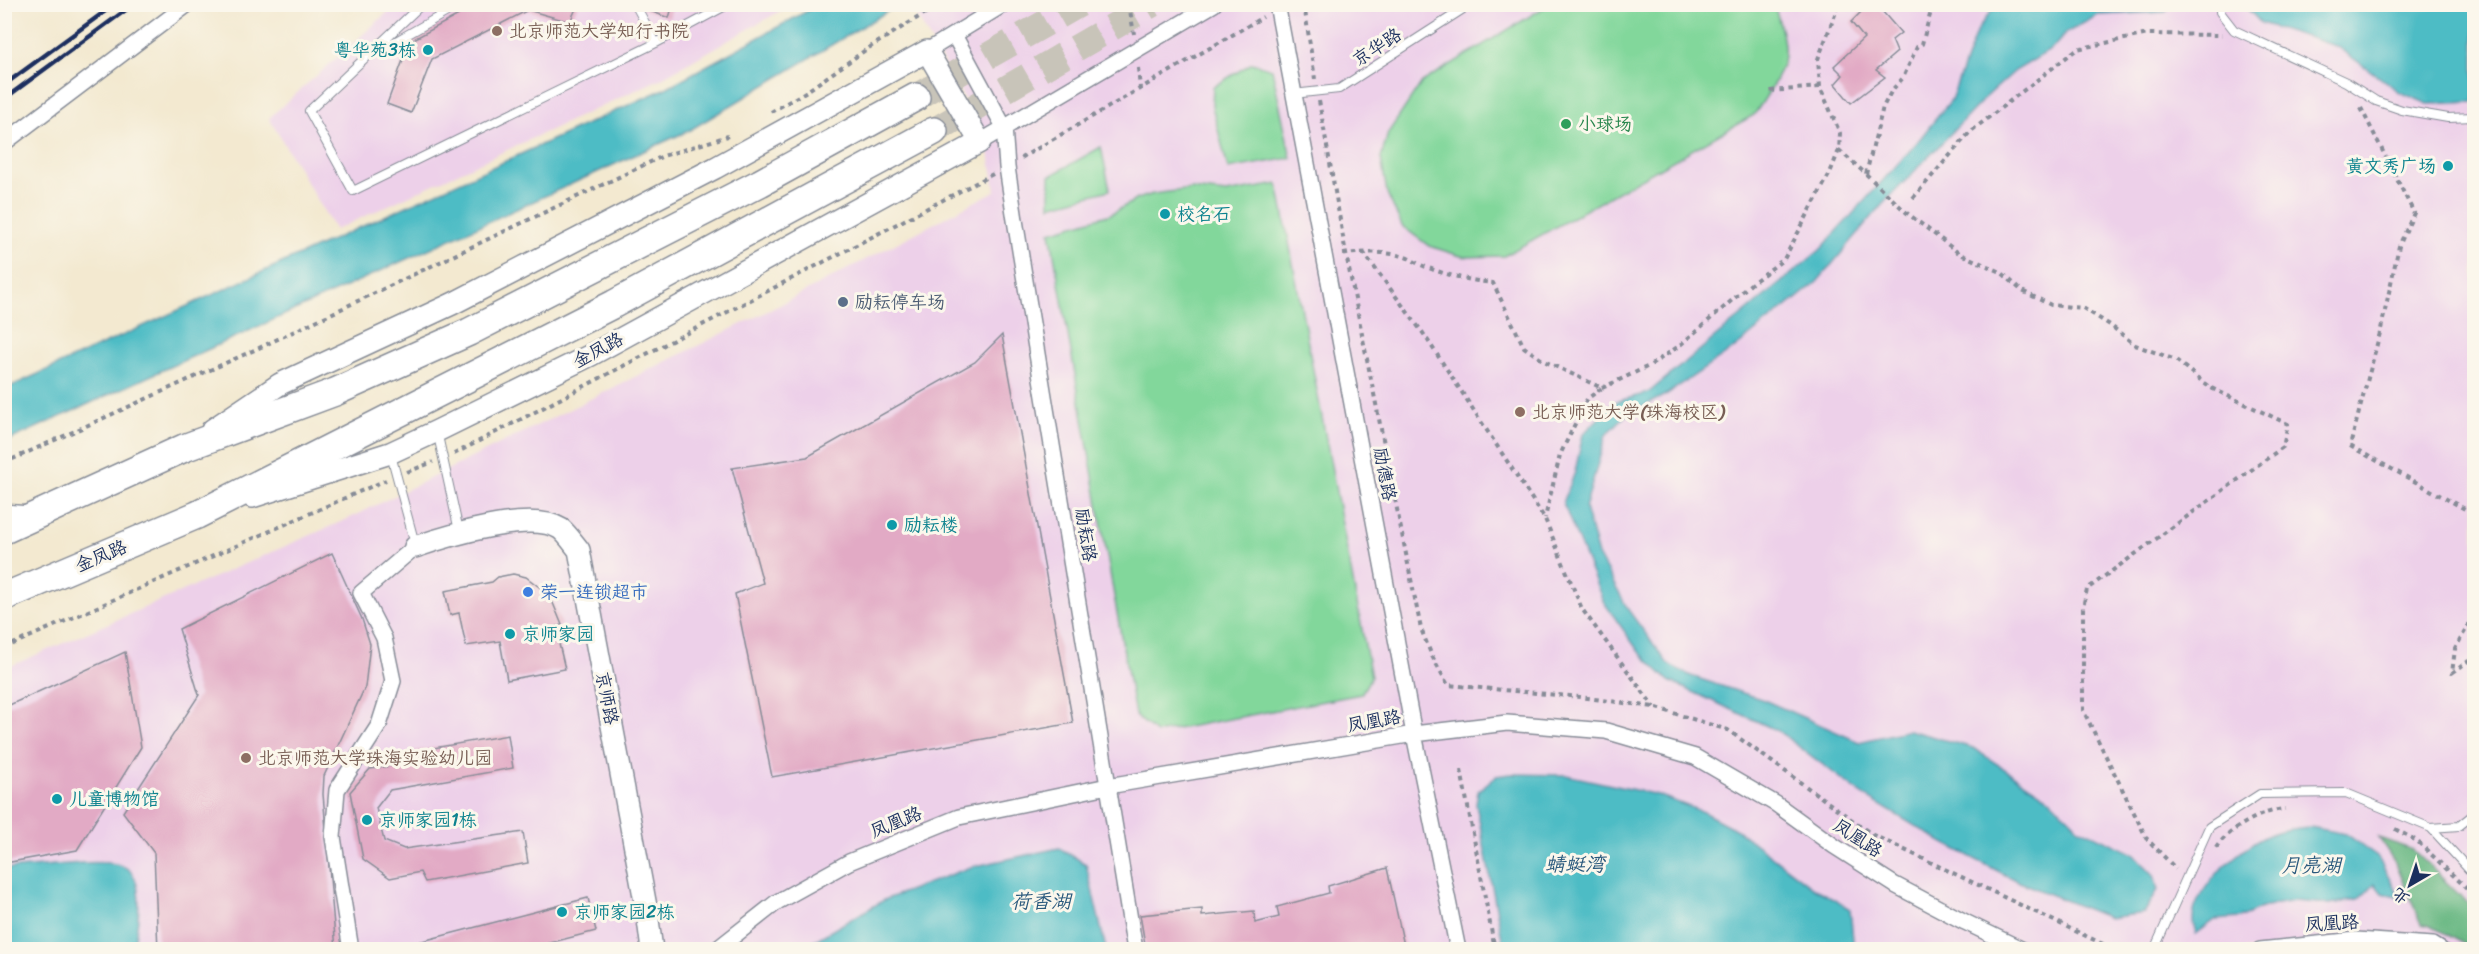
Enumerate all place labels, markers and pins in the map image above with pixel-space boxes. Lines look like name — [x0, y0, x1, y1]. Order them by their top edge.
place label: 北京师范大学知行书院 — [509, 15, 689, 47]
marker: 北京师范大学知行书院 — [490, 24, 504, 38]
place label: 粤华苑3栋 — [334, 34, 416, 66]
marker: 粤华苑3栋 — [421, 43, 435, 57]
place label: 小球场 — [1578, 108, 1632, 140]
marker: 小球场 — [1559, 117, 1573, 131]
place label: 黄文秀广场 — [2346, 150, 2436, 182]
marker: 黄文秀广场 — [2441, 159, 2455, 173]
place label: 校名石 — [1177, 198, 1231, 230]
marker: 校名石 — [1158, 207, 1172, 221]
place label: 励耘停车场 — [855, 286, 945, 318]
marker: 励耘停车场 — [836, 295, 850, 309]
place label: 北京师范大学(珠海校区) — [1532, 396, 1726, 428]
marker: 北京师范大学(珠海校区) — [1513, 405, 1527, 419]
place label: 励耘楼 — [904, 509, 958, 541]
marker: 励耘楼 — [885, 518, 899, 532]
place label: 荣一连锁超市 — [540, 576, 648, 608]
marker: 荣一连锁超市 — [521, 585, 535, 599]
place label: 京师家园 — [522, 618, 594, 650]
marker: 京师家园 — [503, 627, 517, 641]
place label: 北京师范大学珠海实验幼儿园 — [258, 742, 492, 774]
marker: 北京师范大学珠海实验幼儿园 — [239, 751, 253, 765]
place label: 儿童博物馆 — [69, 783, 159, 815]
marker: 儿童博物馆 — [50, 792, 64, 806]
place label: 京师家园1栋 — [379, 804, 477, 836]
marker: 京师家园1栋 — [360, 813, 374, 827]
place label: 京师家园2栋 — [574, 896, 674, 928]
marker: 京师家园2栋 — [555, 905, 569, 919]

